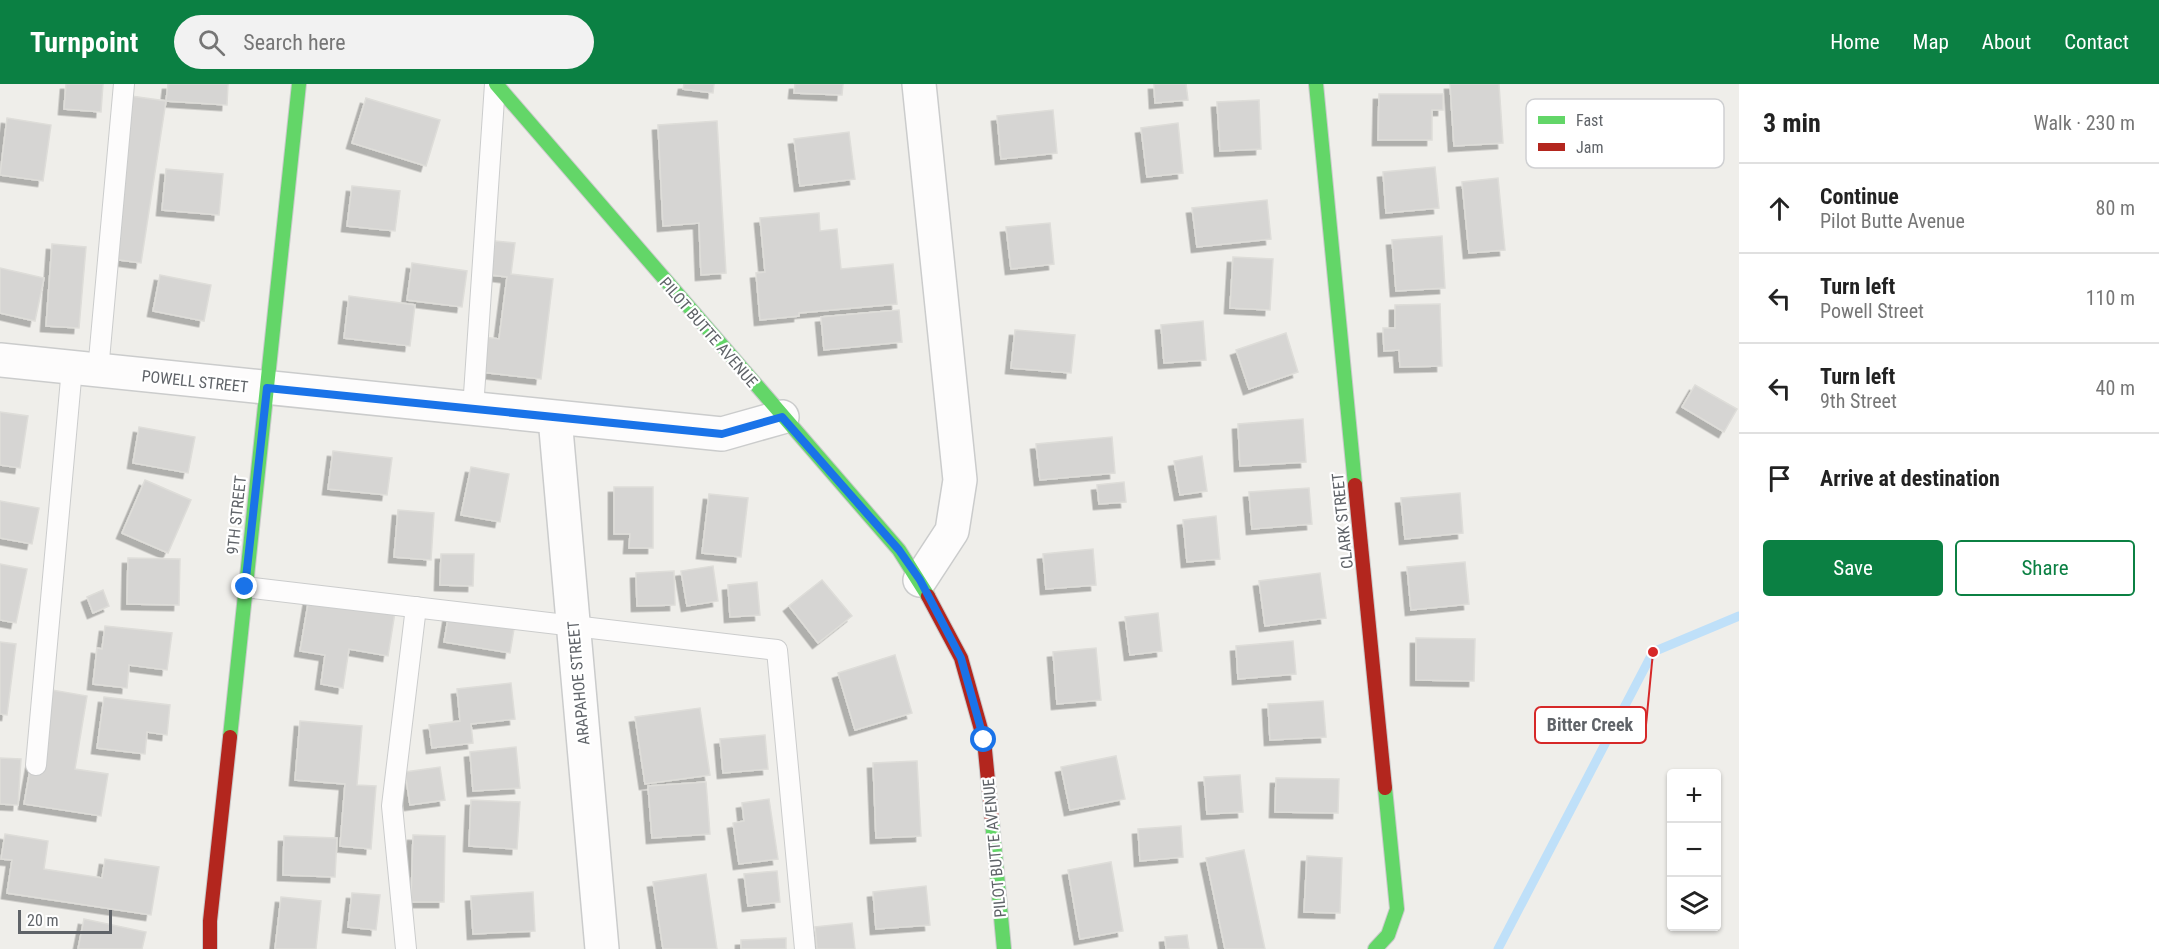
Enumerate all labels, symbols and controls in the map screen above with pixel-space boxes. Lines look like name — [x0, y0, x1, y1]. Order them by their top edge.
search box — [174, 15, 594, 69]
text: Turnpoint — [30, 26, 138, 59]
icon: search — [195, 26, 228, 59]
text: Search here — [243, 30, 346, 55]
text: Home — [1830, 30, 1880, 54]
text: Map — [1913, 30, 1949, 54]
text: About — [1982, 30, 2031, 54]
text: Contact — [2064, 30, 2129, 54]
legend — [1526, 99, 1724, 168]
text: 3 min — [1763, 108, 1821, 138]
text: Fast — [1576, 111, 1603, 130]
text: Walk · 230 m — [2034, 111, 2135, 135]
text: Jam — [1576, 138, 1603, 157]
text: Continue — [1820, 184, 1899, 209]
icon: ahead — [1763, 192, 1796, 225]
text: 80 m — [2096, 196, 2135, 220]
text: Pilot Butte Avenue — [1820, 209, 1965, 233]
street label: PILOT BUTTE AVENUE — [656, 273, 762, 391]
text: Turn left — [1820, 274, 1895, 299]
icon: left — [1763, 282, 1796, 315]
text: 110 m — [2086, 286, 2135, 310]
text: Powell Street — [1820, 299, 1924, 323]
text: Turn left — [1820, 364, 1895, 389]
street label: POWELL STREET — [141, 366, 249, 397]
icon: left — [1763, 372, 1796, 405]
text: 40 m — [2096, 376, 2135, 400]
text: 9th Street — [1820, 389, 1897, 413]
icon: arrive — [1763, 462, 1796, 495]
text: Arrive at destination — [1820, 466, 2000, 491]
street label: CLARK STREET — [1328, 472, 1357, 570]
street label: 9TH STREET — [223, 475, 250, 555]
button: Save — [1763, 540, 1943, 596]
button: Share — [1955, 540, 2135, 596]
route end — [231, 573, 257, 599]
street label: ARAPAHOE STREET — [564, 620, 593, 746]
callout: Bitter Creek — [1535, 707, 1646, 743]
text: Bitter Creek — [1547, 714, 1634, 735]
route start — [970, 726, 996, 752]
map controls — [1667, 769, 1721, 931]
button: + — [1667, 769, 1721, 823]
street label: PILOT BUTTE AVENUE — [979, 778, 1010, 918]
button: − — [1667, 823, 1721, 877]
button: layers — [1667, 877, 1721, 931]
scale bar — [18, 907, 112, 934]
text: 20 m — [27, 911, 59, 930]

